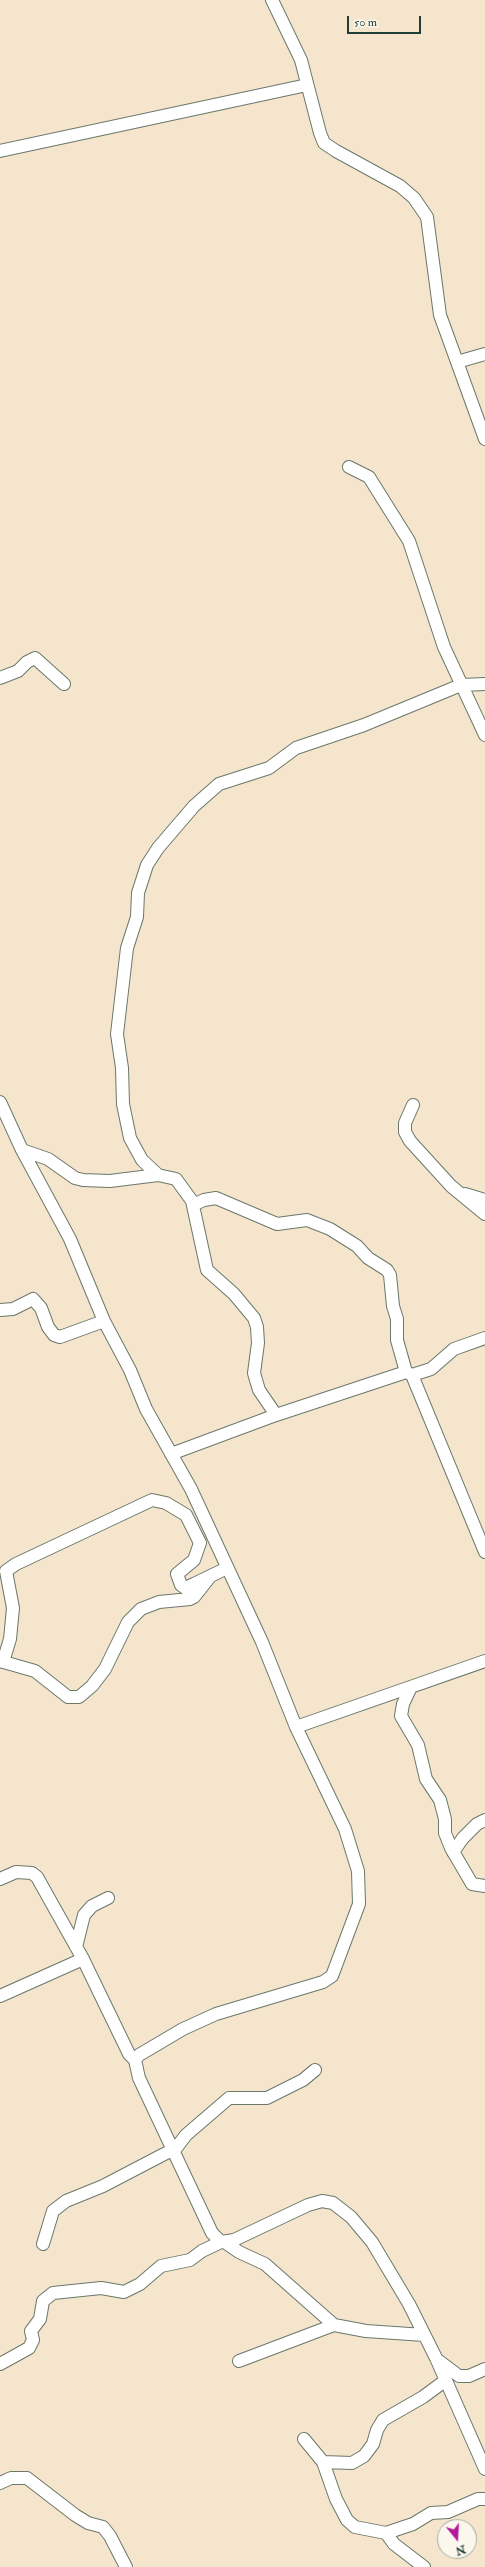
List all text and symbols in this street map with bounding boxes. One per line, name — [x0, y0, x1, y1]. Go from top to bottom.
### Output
scale bar — [349, 8, 423, 34]
text: 50 m — [354, 15, 377, 30]
north arrow — [437, 2519, 477, 2559]
text: N — [454, 2542, 467, 2558]

